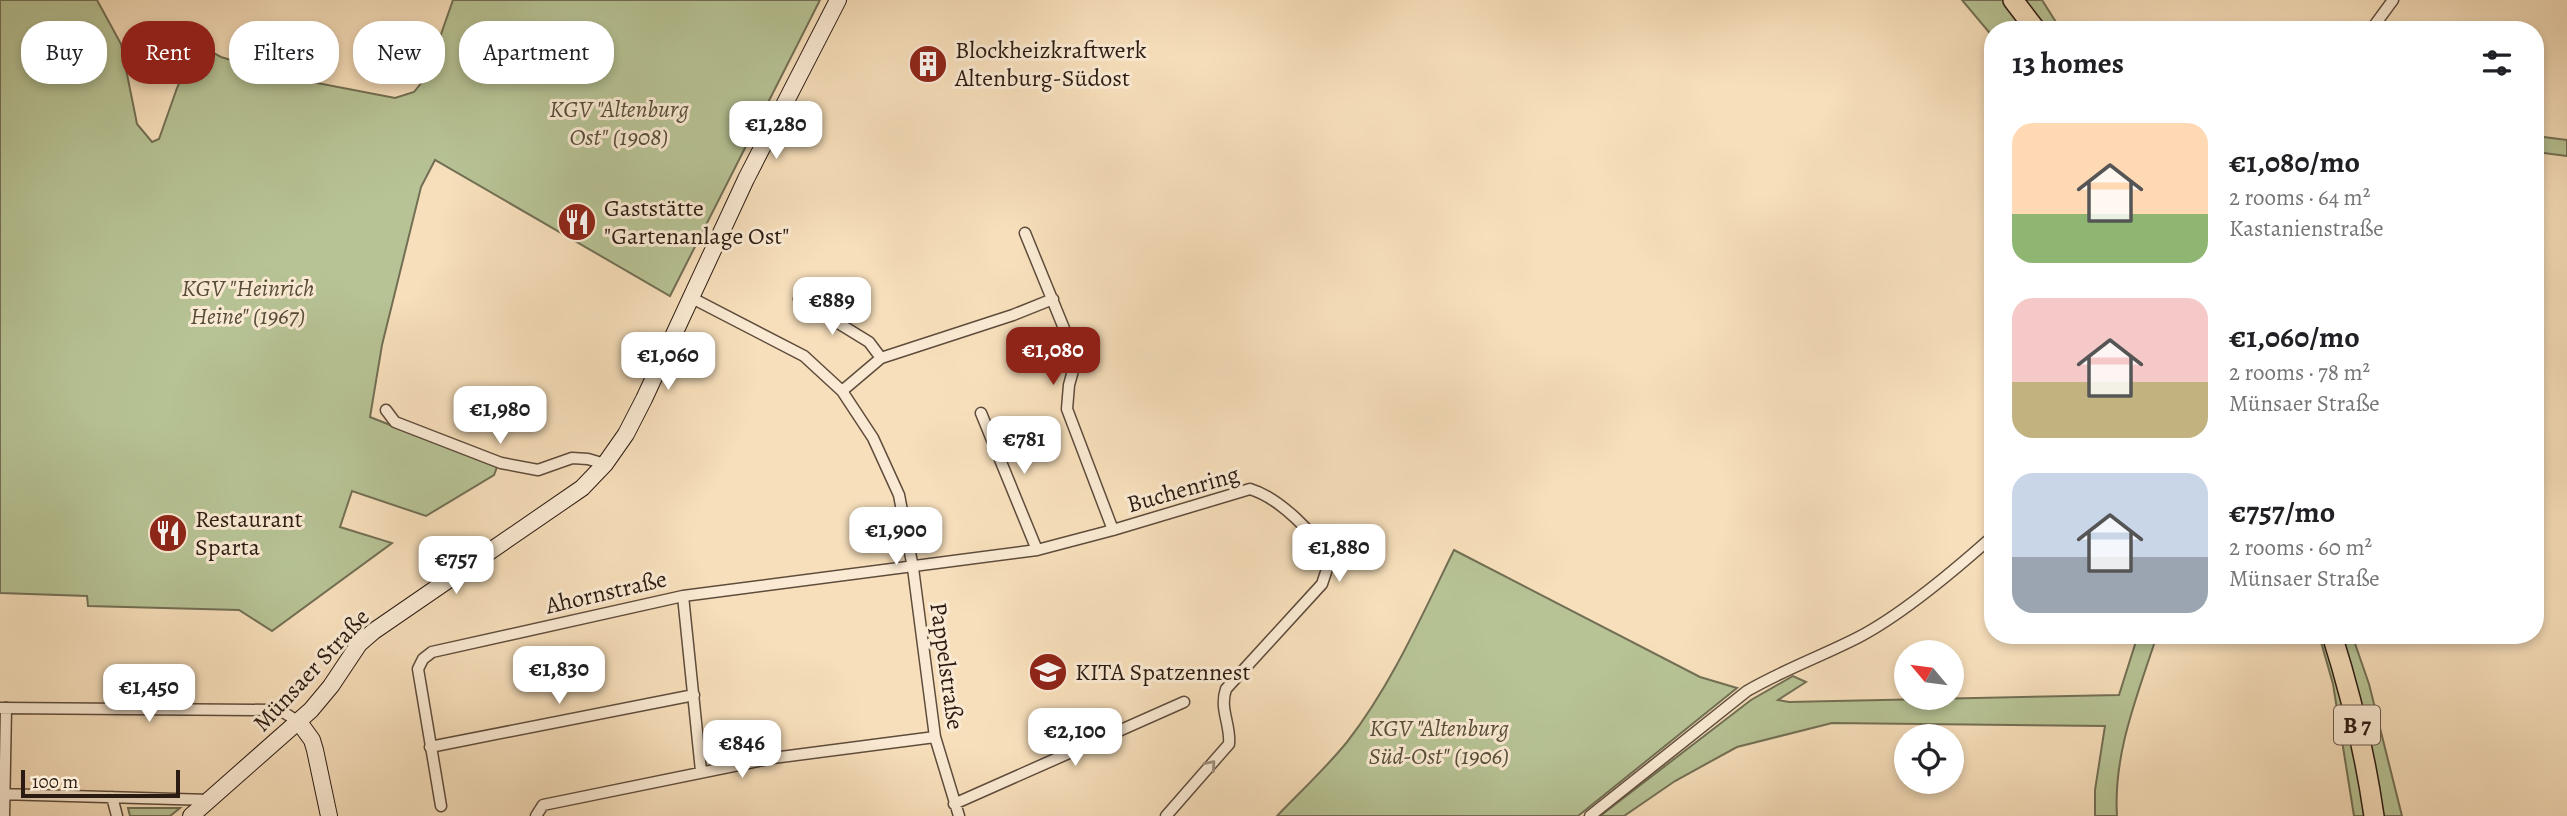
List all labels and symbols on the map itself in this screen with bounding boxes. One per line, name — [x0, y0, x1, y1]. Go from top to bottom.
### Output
place label: Blockheizkraftwerk Altenburg-Südost — [954, 34, 1147, 94]
building icon: Blockheizkraftwerk Altenburg-Südost — [907, 43, 949, 85]
park label: KGV "Altenburg Ost" (1908) — [549, 93, 689, 153]
pin: €1,280 — [719, 102, 833, 161]
place label: Gaststätte "Gartenanlage Ost" — [604, 192, 789, 252]
restaurant icon: Gaststätte "Gartenanlage Ost" — [556, 201, 598, 243]
park label: KGV "Heinrich Heine" (1967) — [182, 272, 314, 332]
pin: €889 — [791, 278, 873, 337]
pin: €1,080 — [996, 328, 1110, 387]
pin: €1,060 — [611, 332, 725, 392]
pin: €1,980 — [443, 386, 557, 446]
pin: €781 — [983, 416, 1065, 476]
street label: Buchenring — [1123, 458, 1243, 520]
place label: Restaurant Sparta — [195, 503, 303, 563]
pin: €1,900 — [839, 508, 953, 567]
restaurant icon: Restaurant Sparta — [147, 512, 189, 554]
pin: €1,880 — [1282, 524, 1396, 584]
pin: €757 — [415, 536, 497, 596]
street label: Ahornstraße — [541, 563, 670, 622]
street label: Pappelstraße — [922, 600, 972, 732]
street label: Münsaer Straße — [246, 602, 376, 738]
north arrow — [1894, 640, 1964, 710]
pin: €1,830 — [502, 646, 616, 706]
school or university icon: KITA Spatzennest — [1027, 651, 1069, 693]
place label: KITA Spatzennest — [1075, 656, 1251, 688]
pin: €1,450 — [92, 664, 206, 724]
road number: B 7 — [2334, 706, 2380, 744]
pin: €2,100 — [1018, 708, 1132, 768]
park label: KGV "Altenburg Süd-Ost" (1906) — [1369, 712, 1510, 772]
pin: €846 — [701, 720, 783, 780]
one-way arrow — [1203, 760, 1215, 773]
scale bar — [21, 767, 180, 799]

